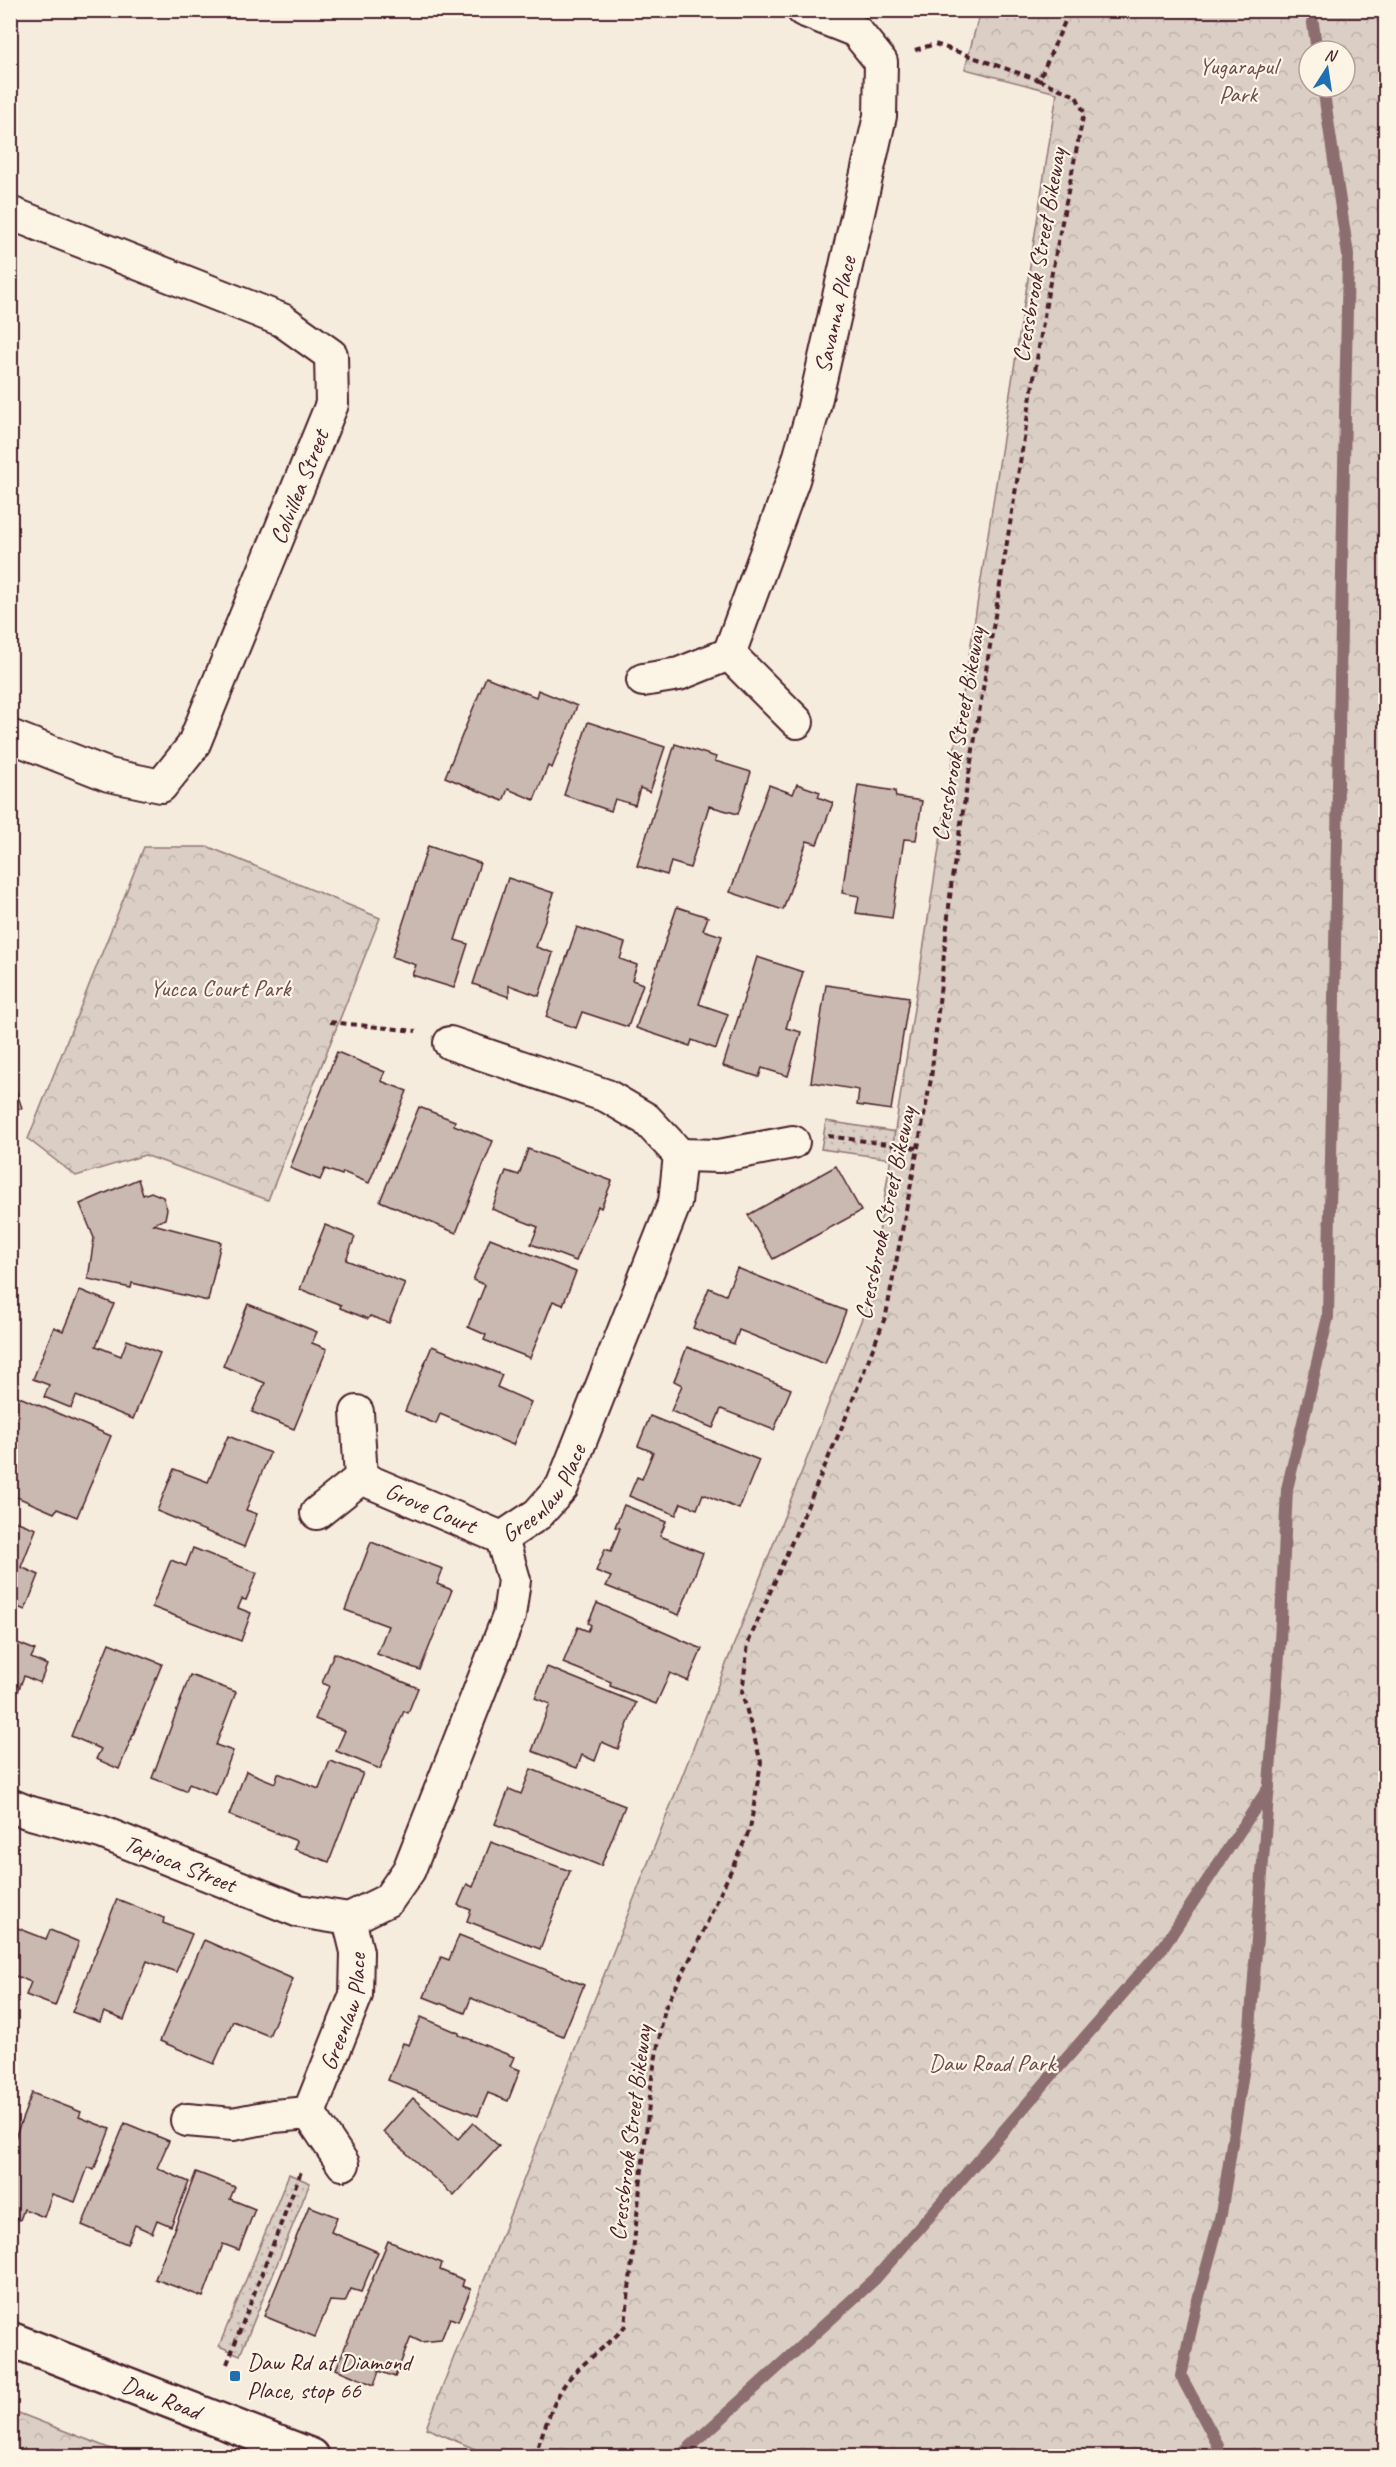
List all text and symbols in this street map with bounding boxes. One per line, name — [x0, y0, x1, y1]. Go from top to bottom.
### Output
north arrow — [1297, 39, 1357, 99]
text: N — [1323, 44, 1340, 67]
park label: Yugarapul Park — [1199, 51, 1281, 109]
street label: Cressbrook Street Bikeway — [1005, 144, 1073, 364]
street label: Savanna Place — [807, 251, 863, 376]
street label: Colvillea Street — [263, 424, 336, 548]
street label: Cressbrook Street Bikeway — [924, 623, 992, 843]
park label: Yucca Court Park — [150, 973, 293, 1003]
street label: Cressbrook Street Bikeway — [848, 1102, 923, 1322]
street label: Greenlaw Place — [496, 1438, 593, 1549]
street label: Grove Court — [381, 1475, 483, 1541]
street label: Tapioca Street — [120, 1828, 242, 1900]
street label: Greenlaw Place — [313, 1951, 372, 2075]
street label: Cressbrook Street Bikeway — [602, 2022, 658, 2242]
park label: Daw Road Park — [929, 2048, 1057, 2078]
place label: Daw Rd at Diamond Place, stop 66 — [247, 2347, 414, 2405]
street label: Daw Road — [117, 2369, 208, 2428]
marker: Daw Rd at Diamond Place, stop 66 — [228, 2369, 242, 2383]

